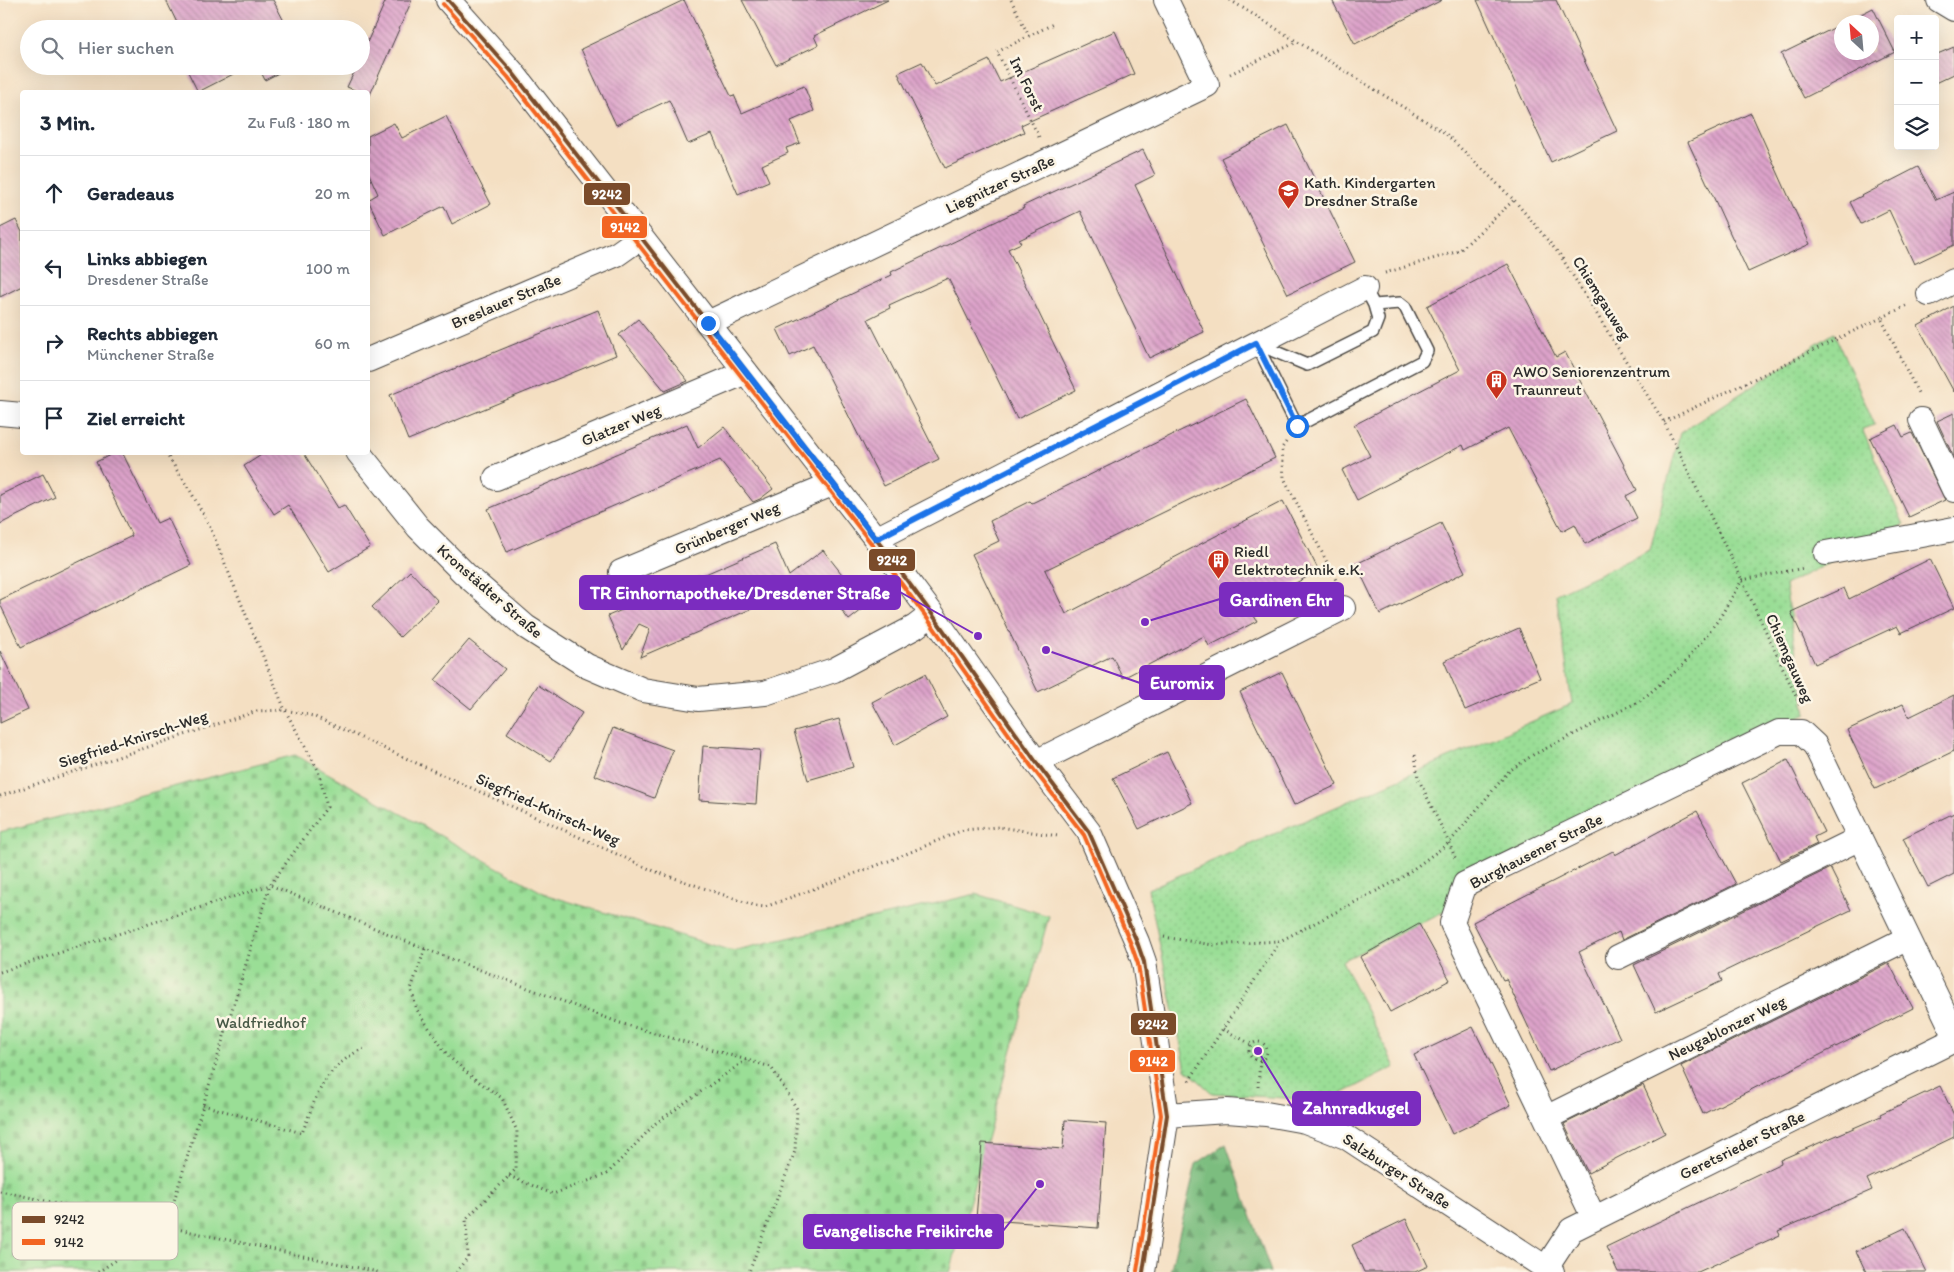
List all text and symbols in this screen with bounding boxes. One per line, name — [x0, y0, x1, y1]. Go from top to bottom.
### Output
north arrow — [1834, 15, 1879, 60]
map controls — [1894, 15, 1939, 150]
button: + — [1894, 15, 1939, 60]
search box — [20, 20, 370, 75]
icon: search — [38, 34, 66, 62]
text: Hier suchen — [78, 36, 174, 59]
street label: Im Forst — [1006, 54, 1048, 114]
button: − — [1894, 60, 1939, 105]
button: layers — [1894, 105, 1939, 150]
text: 3 Min. — [40, 110, 95, 135]
text: Zu Fuß · 180 m — [247, 113, 350, 132]
street label: Liegnitzer Straße — [942, 150, 1058, 218]
place label: Kath. Kindergarten Dresdner Straße — [1304, 173, 1436, 210]
icon: ahead — [40, 179, 68, 207]
school or university icon: Kath. Kindergarten Dresdner Straße — [1276, 179, 1300, 210]
text: Geradeaus — [87, 182, 174, 205]
line badge: 9242 — [583, 182, 631, 206]
text: 20 m — [315, 184, 350, 203]
text: 9242 — [592, 186, 623, 203]
line badge: 9142 — [601, 215, 648, 239]
text: 9142 — [610, 219, 640, 236]
text: Links abbiegen — [87, 247, 207, 270]
street label: Chiemgauweg — [1569, 253, 1636, 344]
icon: left — [40, 254, 68, 282]
text: 100 m — [306, 259, 350, 278]
street label: Breslauer Straße — [448, 269, 564, 333]
text: Dresdener Straße — [87, 270, 209, 289]
route end — [697, 312, 720, 335]
text: Rechts abbiegen — [87, 322, 218, 345]
icon: right — [40, 329, 68, 357]
text: 60 m — [315, 334, 350, 353]
text: Münchener Straße — [87, 345, 214, 364]
place label: AWO Seniorenzentrum Traunreut — [1513, 362, 1670, 399]
building icon: AWO Seniorenzentrum Traunreut — [1485, 368, 1509, 399]
street label: Glatzer Weg — [578, 399, 664, 450]
icon: arrive — [40, 404, 68, 432]
text: Ziel erreicht — [87, 407, 185, 430]
route start — [1286, 415, 1309, 438]
street label: Grünberger Weg — [672, 497, 783, 559]
street label: Kronstädter Straße — [433, 540, 547, 642]
place label: Riedl Elektrotechnik e.K. — [1234, 542, 1364, 579]
line badge: 9242 — [868, 548, 916, 572]
building icon: Riedl Elektrotechnik e.K. — [1206, 548, 1230, 579]
text: 9242 — [877, 552, 908, 569]
callout: TR Einhornapotheke/Dresdener Straße — [580, 576, 900, 609]
text: TR Einhornapotheke/Dresdener Straße — [589, 582, 891, 604]
callout: Gardinen Ehr — [1220, 583, 1343, 616]
text: Gardinen Ehr — [1230, 589, 1333, 611]
street label: Chiemgauweg — [1762, 611, 1818, 706]
callout: Euromix — [1140, 666, 1224, 699]
text: Euromix — [1150, 672, 1215, 694]
street label: Siegfried-Knirsch-Weg — [56, 706, 211, 772]
street label: Siegfried-Knirsch-Weg — [473, 769, 624, 850]
street label: Burghausener Straße — [1466, 809, 1606, 893]
street label: Neugablonzer Weg — [1665, 991, 1789, 1065]
line badge: 9242 — [1130, 1012, 1177, 1036]
park label: Waldfriedhof — [216, 1013, 307, 1032]
text: 9242 — [1138, 1016, 1169, 1033]
line badge: 9142 — [1129, 1049, 1176, 1073]
text: 9142 — [1138, 1053, 1168, 1070]
callout: Zahnradkugel — [1293, 1092, 1420, 1125]
text: Zahnradkugel — [1303, 1097, 1410, 1119]
street label: Geretsrieder Straße — [1676, 1106, 1808, 1184]
street label: Salzburger Straße — [1339, 1129, 1455, 1213]
legend — [12, 1202, 178, 1260]
text: 9242 — [54, 1211, 85, 1228]
callout: Evangelische Freikirche — [804, 1215, 1003, 1248]
text: Evangelische Freikirche — [813, 1220, 993, 1242]
text: 9142 — [54, 1234, 84, 1251]

